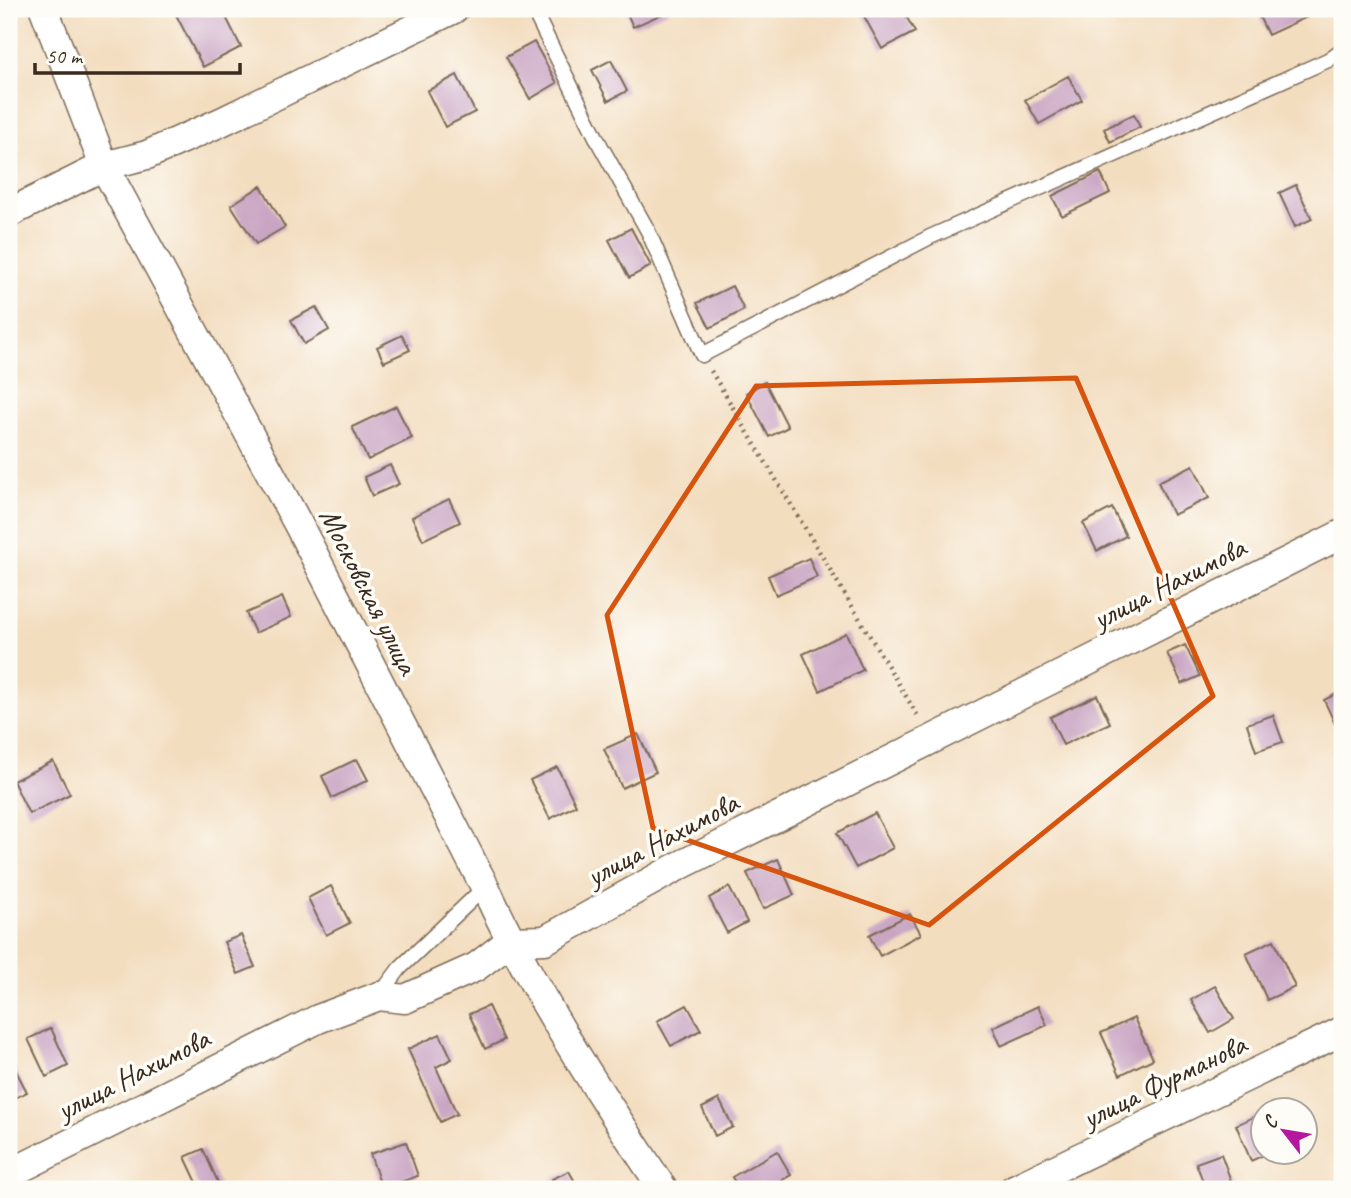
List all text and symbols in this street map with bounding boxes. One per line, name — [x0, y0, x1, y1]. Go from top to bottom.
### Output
scale bar — [35, 32, 240, 76]
text: 50 m — [46, 43, 84, 69]
street label: Московская улица — [311, 501, 428, 682]
street label: улица Нахимова — [1084, 527, 1253, 639]
street label: улица Нахимова — [578, 782, 746, 896]
street label: улица Нахимова — [48, 1018, 217, 1130]
street label: улица Фурманова — [1074, 1024, 1254, 1138]
north arrow — [1250, 1096, 1320, 1166]
text: С — [1258, 1110, 1284, 1133]

